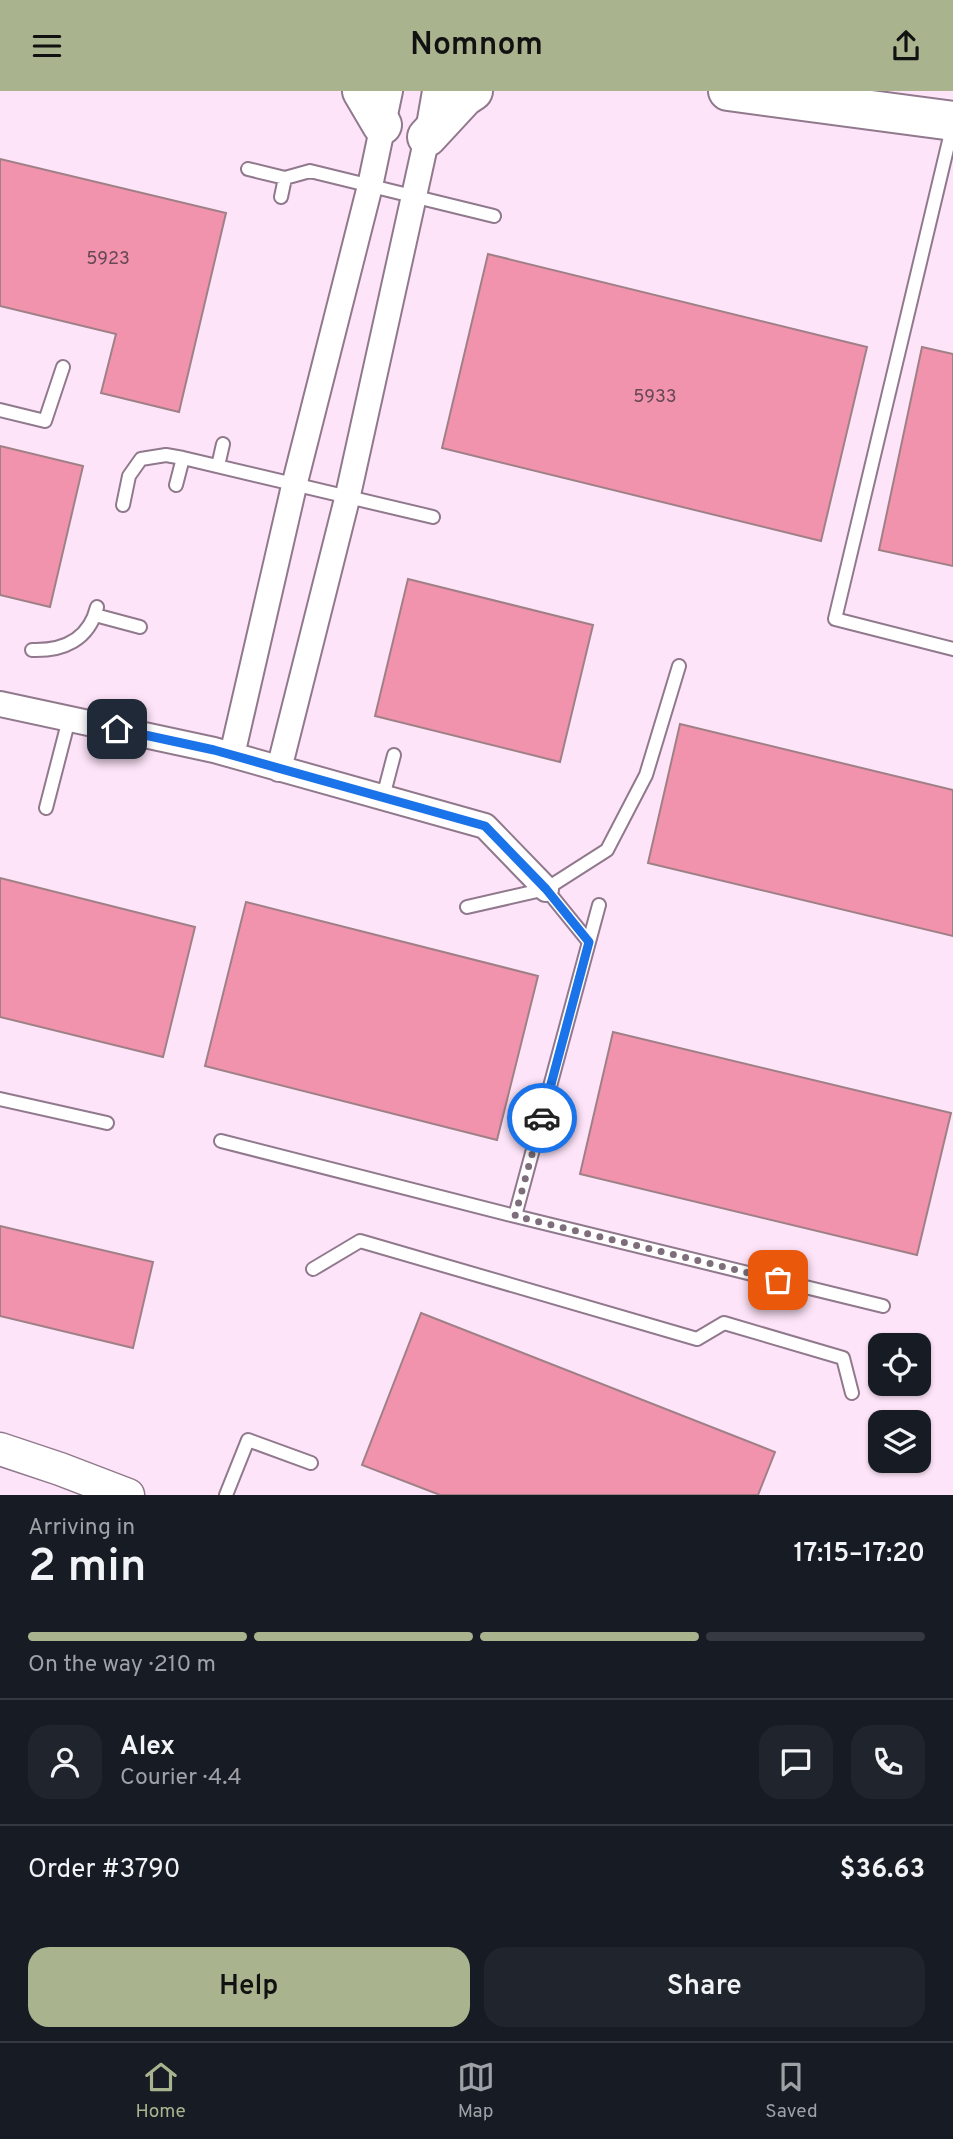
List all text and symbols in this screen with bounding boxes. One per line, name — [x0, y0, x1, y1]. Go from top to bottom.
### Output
text: Nomnom — [410, 26, 543, 66]
icon: menu — [28, 27, 66, 65]
icon: share — [887, 27, 925, 65]
house number: 5923 — [86, 248, 130, 271]
house number: 5933 — [633, 386, 677, 409]
pin — [87, 699, 147, 759]
icon: home — [98, 710, 136, 748]
courier — [507, 1083, 577, 1153]
icon: car — [523, 1099, 561, 1137]
pin — [748, 1250, 808, 1310]
icon: bag — [759, 1261, 797, 1299]
map controls — [868, 1333, 931, 1473]
button: locate — [868, 1333, 931, 1396]
button: layers — [868, 1410, 931, 1473]
text: Arriving in — [28, 1514, 135, 1543]
text: 17:15–17:20 — [793, 1538, 925, 1571]
text: 2 min — [28, 1539, 147, 1598]
text: On the way · 210 m — [28, 1651, 216, 1680]
button: person — [28, 1725, 102, 1799]
button: chat — [759, 1725, 833, 1799]
button: phone — [851, 1725, 925, 1799]
text: Alex — [120, 1731, 175, 1764]
text: Courier · 4.4 — [120, 1764, 242, 1793]
text: Order #3790 — [28, 1854, 180, 1887]
text: $36.63 — [840, 1854, 925, 1887]
button: Help — [28, 1947, 470, 2027]
button: Share — [484, 1947, 925, 2027]
tab: Home — [135, 2058, 186, 2124]
tab: Map — [457, 2058, 495, 2124]
tab: Saved — [765, 2058, 818, 2124]

